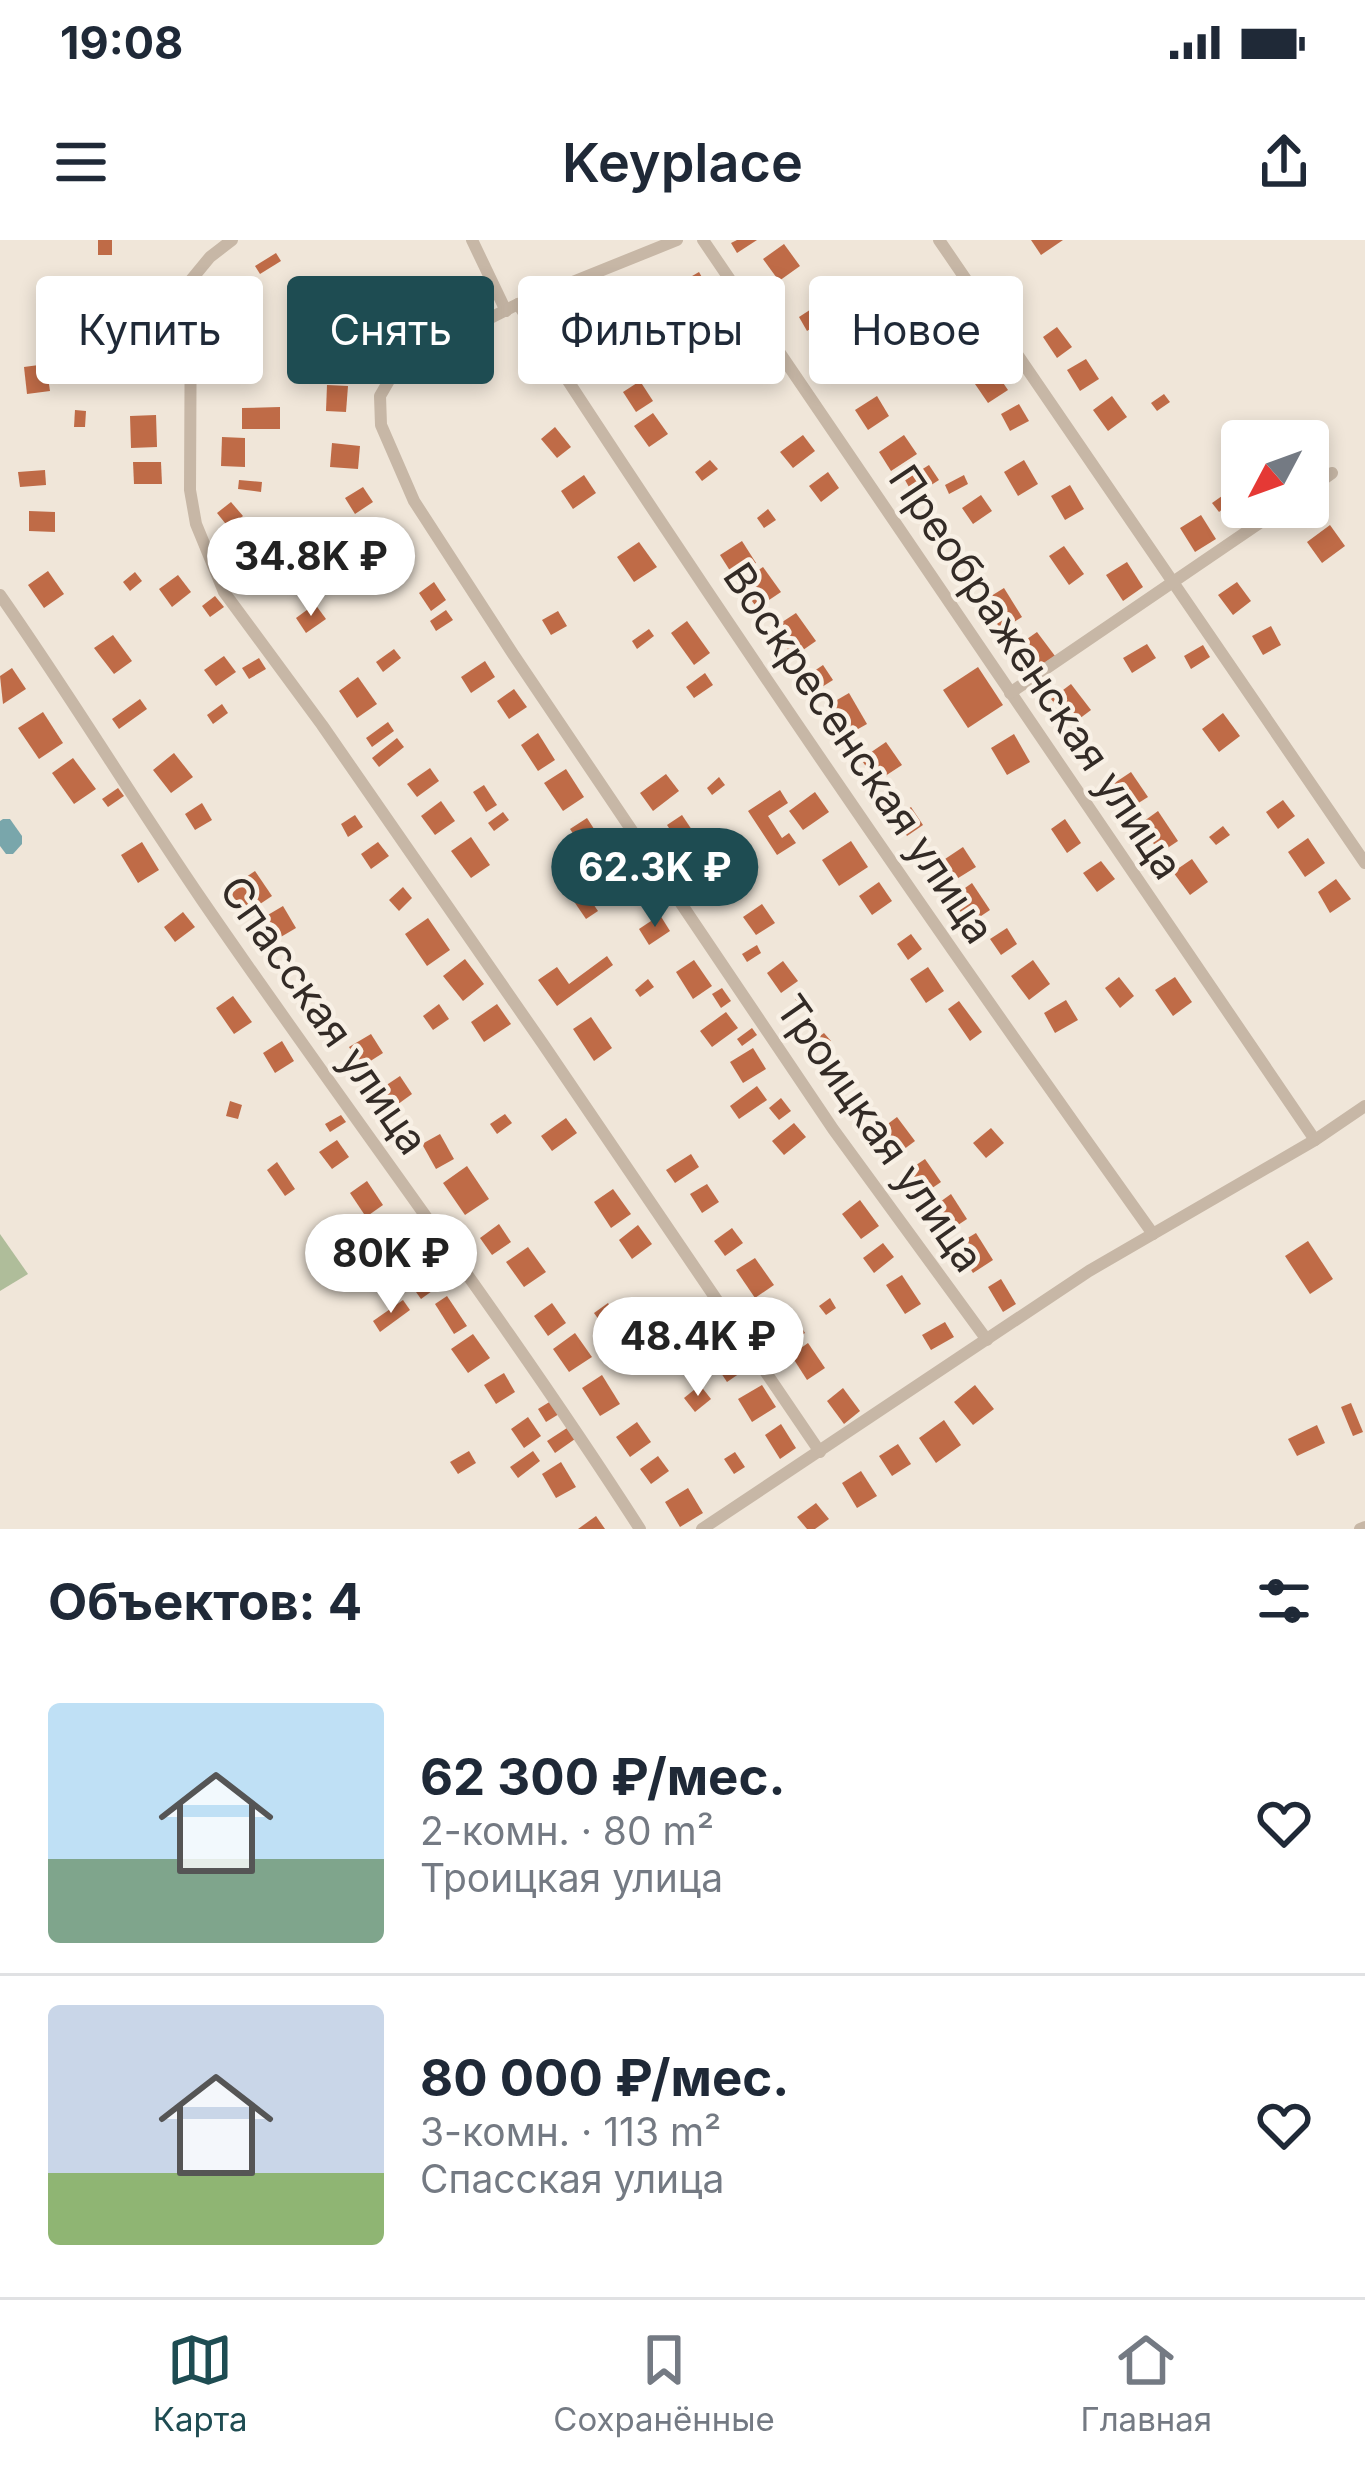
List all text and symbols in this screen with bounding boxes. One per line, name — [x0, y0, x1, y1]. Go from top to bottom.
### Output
text: 19:08 — [60, 15, 183, 70]
icon: menu — [48, 129, 114, 195]
icon: share — [1251, 129, 1317, 195]
text: Keyplace — [562, 130, 803, 195]
chip: Купить — [36, 276, 263, 384]
chip: Снять — [287, 276, 494, 384]
chip: Фильтры — [518, 276, 785, 384]
chip: Новое — [809, 276, 1023, 384]
north arrow — [1221, 420, 1329, 528]
map controls — [1221, 420, 1329, 528]
street label: Преображенская улица — [879, 455, 1194, 888]
pin: 34.8K ₽ — [200, 517, 422, 619]
text: 34.8K ₽ — [234, 532, 388, 579]
street label: Воскресенская улица — [713, 553, 1006, 953]
pin: 62.3K ₽ — [544, 828, 766, 930]
text: 62.3K ₽ — [578, 843, 732, 890]
street label: Спасская улица — [210, 866, 439, 1164]
street label: Троицкая улица — [766, 984, 995, 1281]
pin: 80K ₽ — [307, 1214, 475, 1316]
text: 80K ₽ — [332, 1229, 450, 1276]
pin: 48.4K ₽ — [587, 1297, 809, 1399]
text: 48.4K ₽ — [620, 1312, 776, 1359]
icon: filters — [1251, 1568, 1317, 1634]
text: Объектов: 4 — [48, 1571, 362, 1632]
text: 62 300 ₽/мес. — [420, 1746, 786, 1807]
icon: home — [144, 1751, 288, 1895]
icon: heart — [1251, 1790, 1317, 1856]
text: 2-комн. · 80 m² — [420, 1807, 714, 1854]
text: Троицкая улица — [420, 1854, 723, 1901]
text: 80 000 ₽/мес. — [420, 2047, 789, 2108]
icon: home — [144, 2053, 288, 2197]
icon: heart — [1251, 2092, 1317, 2158]
text: 3-комн. · 113 m² — [420, 2108, 721, 2155]
text: Спасская улица — [420, 2155, 724, 2202]
tab: Карта — [153, 2327, 248, 2439]
tab: Сохранённые — [553, 2327, 775, 2439]
tab: Главная — [1081, 2327, 1212, 2439]

